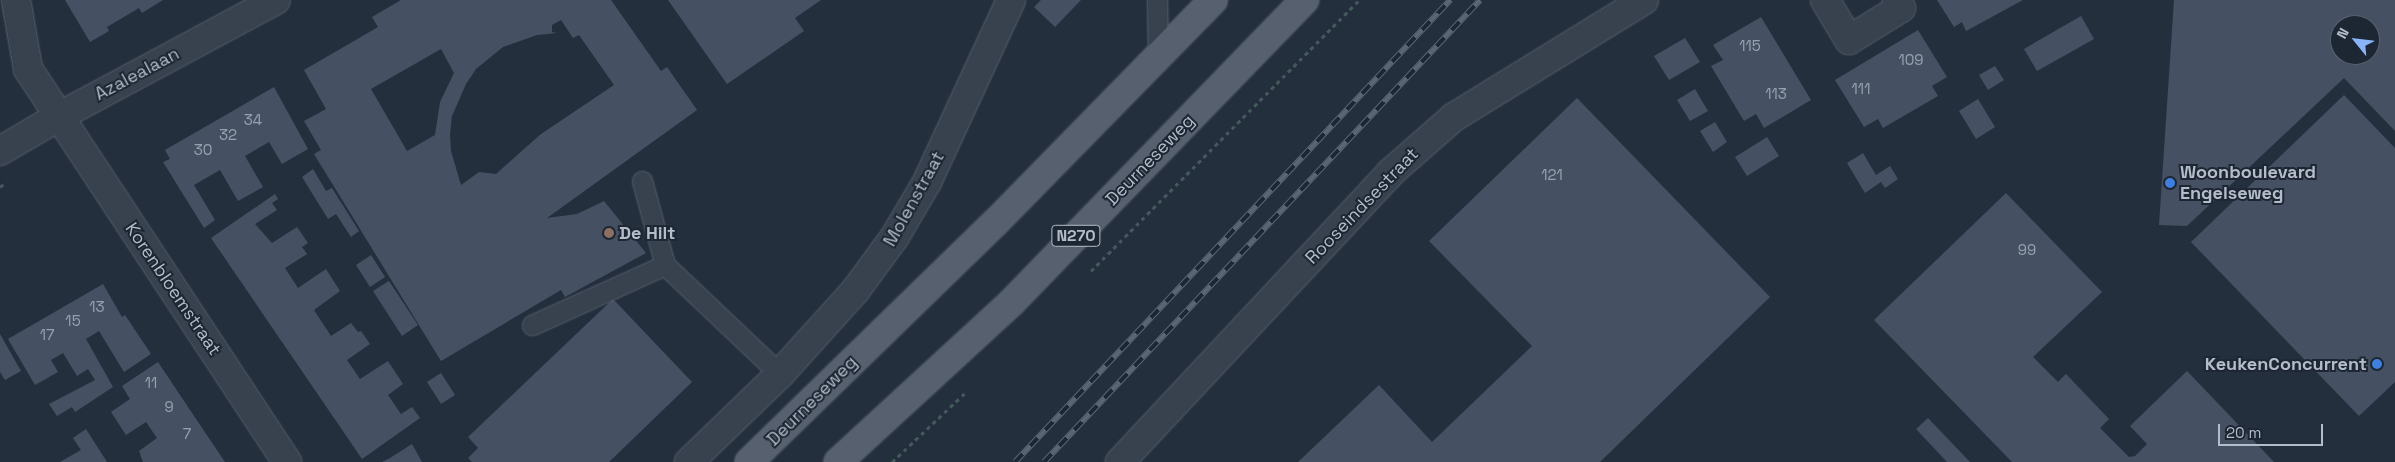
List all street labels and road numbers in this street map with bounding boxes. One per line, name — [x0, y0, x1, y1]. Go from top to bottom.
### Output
street label: Azalealaan — [91, 43, 183, 105]
street label: Deurneseweg — [1101, 110, 1199, 210]
street label: Rooseindsestraat — [1301, 143, 1423, 269]
street label: Molenstraat — [879, 148, 949, 250]
street label: Korenbloemstraat — [121, 218, 225, 360]
road number: N270 — [1051, 222, 1101, 250]
street label: Deurneseweg — [762, 351, 862, 451]

